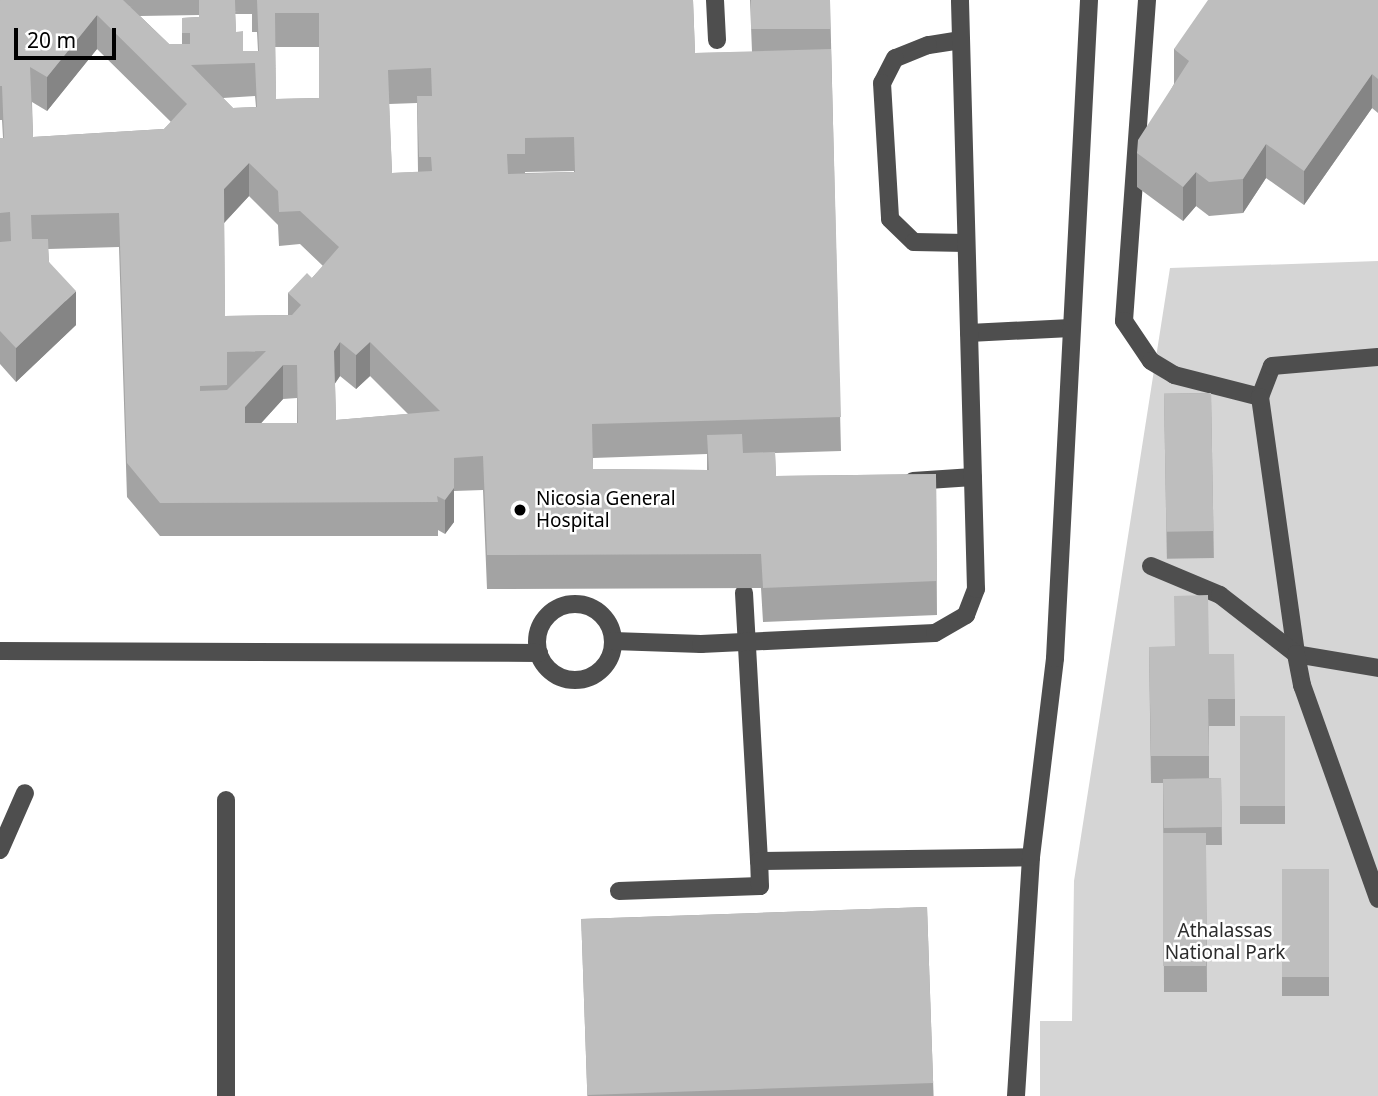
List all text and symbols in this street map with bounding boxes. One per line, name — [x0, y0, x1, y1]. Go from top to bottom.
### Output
scale bar — [18, 14, 119, 58]
text: 20 m — [27, 26, 76, 54]
place label: Nicosia General Hospital — [536, 488, 676, 532]
marker: Nicosia General Hospital — [510, 500, 530, 520]
park label: Athalassas National Park — [1165, 920, 1285, 964]

